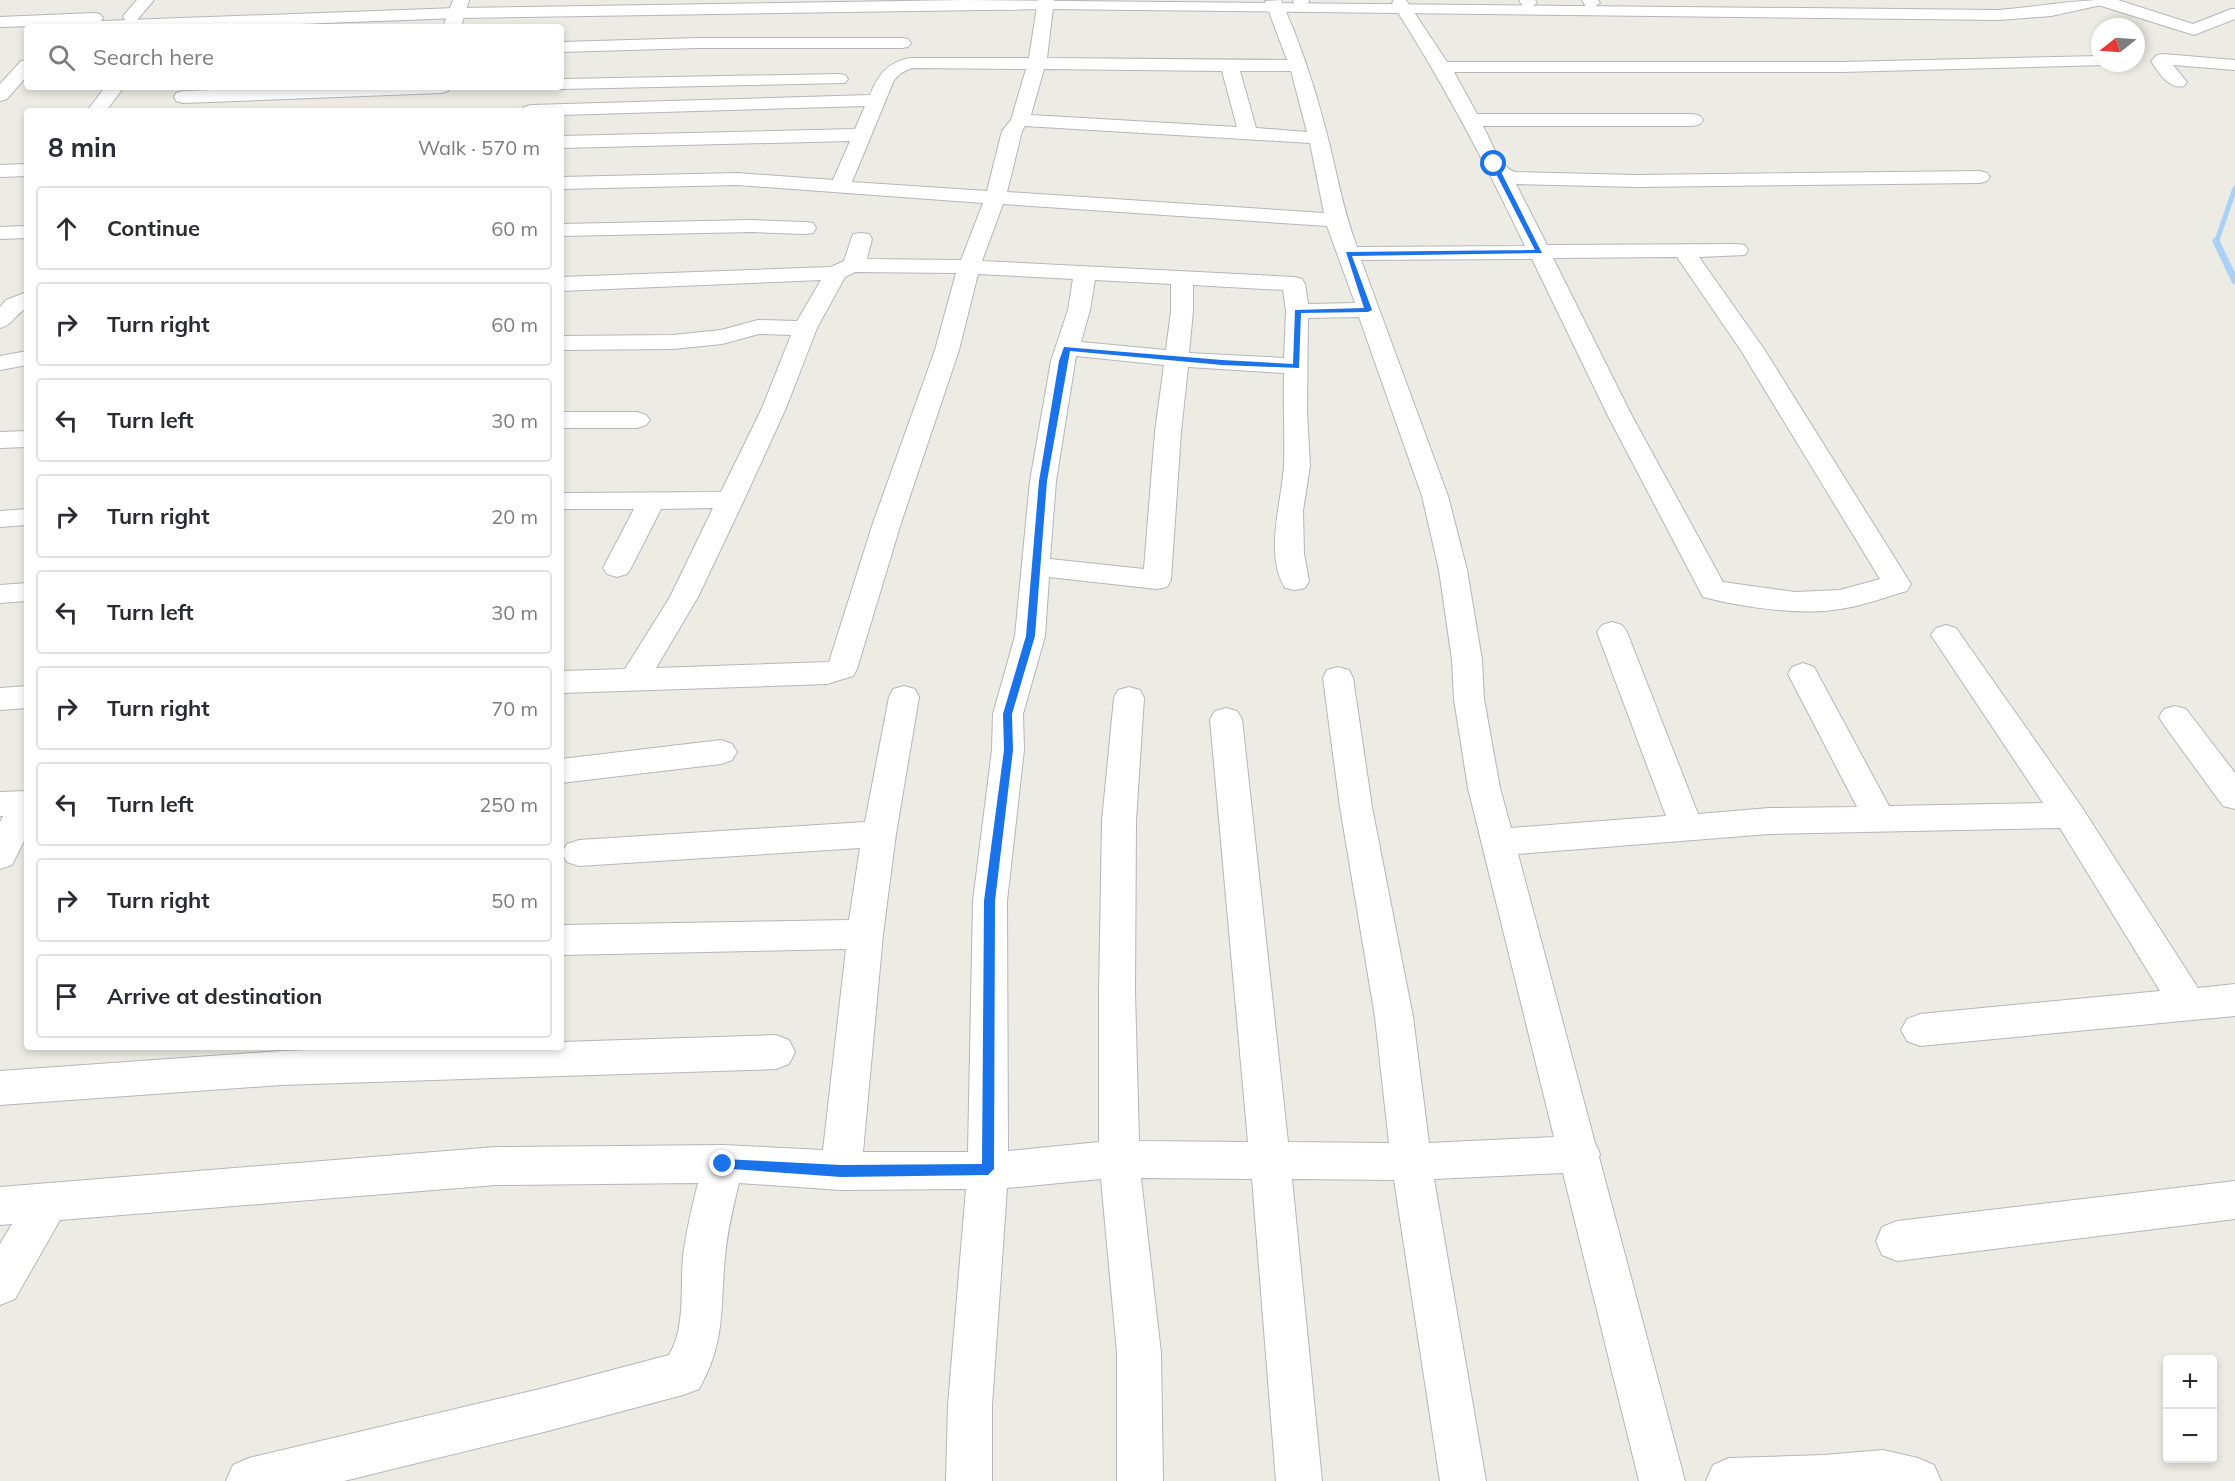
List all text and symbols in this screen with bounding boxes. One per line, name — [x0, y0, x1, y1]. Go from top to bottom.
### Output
north arrow — [2091, 18, 2145, 72]
search box — [24, 24, 564, 90]
icon: search — [45, 41, 78, 74]
text: Search here — [93, 43, 214, 71]
text: 8 min — [48, 131, 117, 164]
text: Walk · 570 m — [418, 135, 540, 160]
route start — [1480, 150, 1506, 176]
icon: ahead — [50, 212, 83, 245]
text: Continue — [107, 214, 200, 242]
text: 60 m — [491, 216, 538, 241]
icon: right — [50, 308, 83, 341]
text: Turn right — [107, 310, 210, 338]
text: 60 m — [491, 312, 538, 337]
icon: left — [50, 404, 83, 437]
text: Turn left — [107, 406, 194, 434]
text: 30 m — [491, 408, 538, 433]
icon: right — [50, 500, 83, 533]
text: Turn right — [107, 502, 210, 530]
text: 20 m — [491, 504, 538, 529]
icon: left — [50, 596, 83, 629]
text: Turn left — [107, 598, 194, 626]
text: 30 m — [491, 600, 538, 625]
icon: right — [50, 692, 83, 725]
text: Turn right — [107, 694, 210, 722]
text: 70 m — [491, 696, 538, 721]
icon: left — [50, 788, 83, 821]
text: Turn left — [107, 790, 194, 818]
text: 250 m — [479, 792, 538, 817]
icon: right — [50, 884, 83, 917]
text: Turn right — [107, 886, 210, 914]
text: 50 m — [491, 888, 538, 913]
icon: arrive — [50, 980, 83, 1013]
text: Arrive at destination — [107, 982, 322, 1010]
route end — [709, 1150, 735, 1176]
map controls — [2163, 1355, 2217, 1463]
button: + — [2163, 1355, 2217, 1409]
button: − — [2163, 1409, 2217, 1463]

